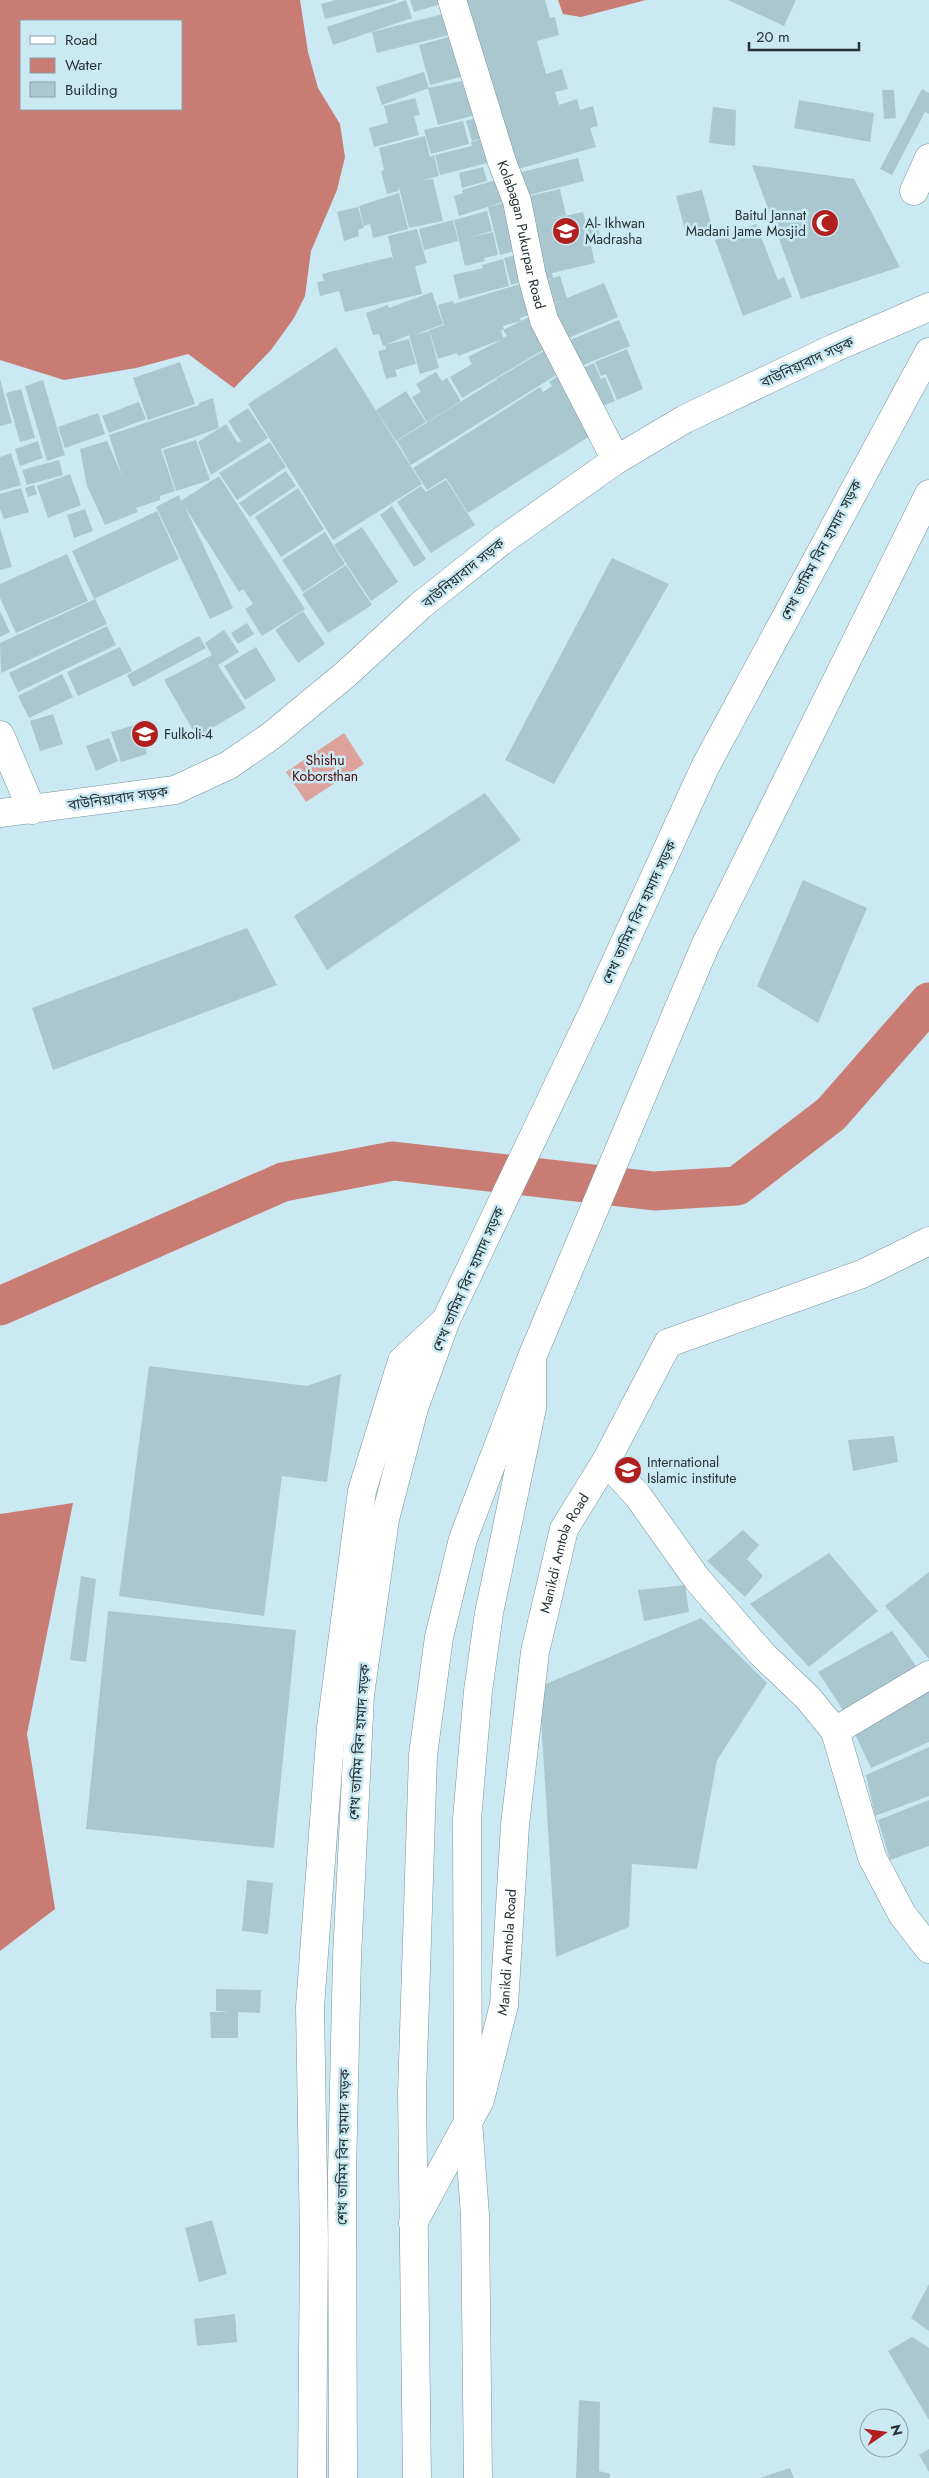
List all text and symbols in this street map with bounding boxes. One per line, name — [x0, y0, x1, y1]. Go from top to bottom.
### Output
legend — [20, 20, 182, 110]
scale bar — [749, 20, 859, 52]
text: 20 m — [756, 26, 790, 48]
text: Road — [65, 29, 97, 51]
text: Water — [65, 54, 103, 76]
text: Building — [65, 79, 117, 101]
street label: Kolabagan Pukurpar Road — [492, 157, 551, 311]
place label: Baitul Jannat Madani Jame Mosjid — [686, 205, 807, 241]
mosque icon: Baitul Jannat Madani Jame Mosjid — [810, 208, 840, 238]
place label: Al- Ikhwan Madrasha — [585, 213, 645, 249]
school or university icon: Al- Ikhwan Madrasha — [551, 216, 581, 246]
street label: বাউনিয়াবাদ সড়ক — [756, 331, 857, 393]
street label: শেখ তামিম বিন হামাদ সড়ক — [775, 476, 867, 624]
street label: বাউনিয়াবাদ সড়ক — [417, 533, 509, 613]
school or university icon: Fulkoli-4 — [130, 719, 160, 749]
place label: Fulkoli-4 — [164, 724, 213, 744]
park label: Shishu Koborsthan — [292, 750, 358, 786]
street label: বাউনিয়াবাদ সড়ক — [66, 781, 170, 815]
street label: শেখ তামিম বিন হামাদ সড়ক — [597, 836, 681, 987]
street label: শেখ তামিম বিন হামাদ সড়ক — [427, 1203, 509, 1354]
place label: International Islamic institute — [647, 1452, 736, 1488]
school or university icon: International Islamic institute — [613, 1455, 643, 1485]
street label: Manikdi Amtola Road — [534, 1489, 594, 1615]
street label: শেখ তামিম বিন হামাদ সড়ক — [344, 1663, 374, 1821]
street label: Manikdi Amtola Road — [492, 1888, 521, 2018]
street label: শেখ তামিম বিন হামাদ সড়ক — [332, 2068, 354, 2225]
north arrow — [859, 2408, 909, 2458]
text: N — [886, 2422, 908, 2438]

